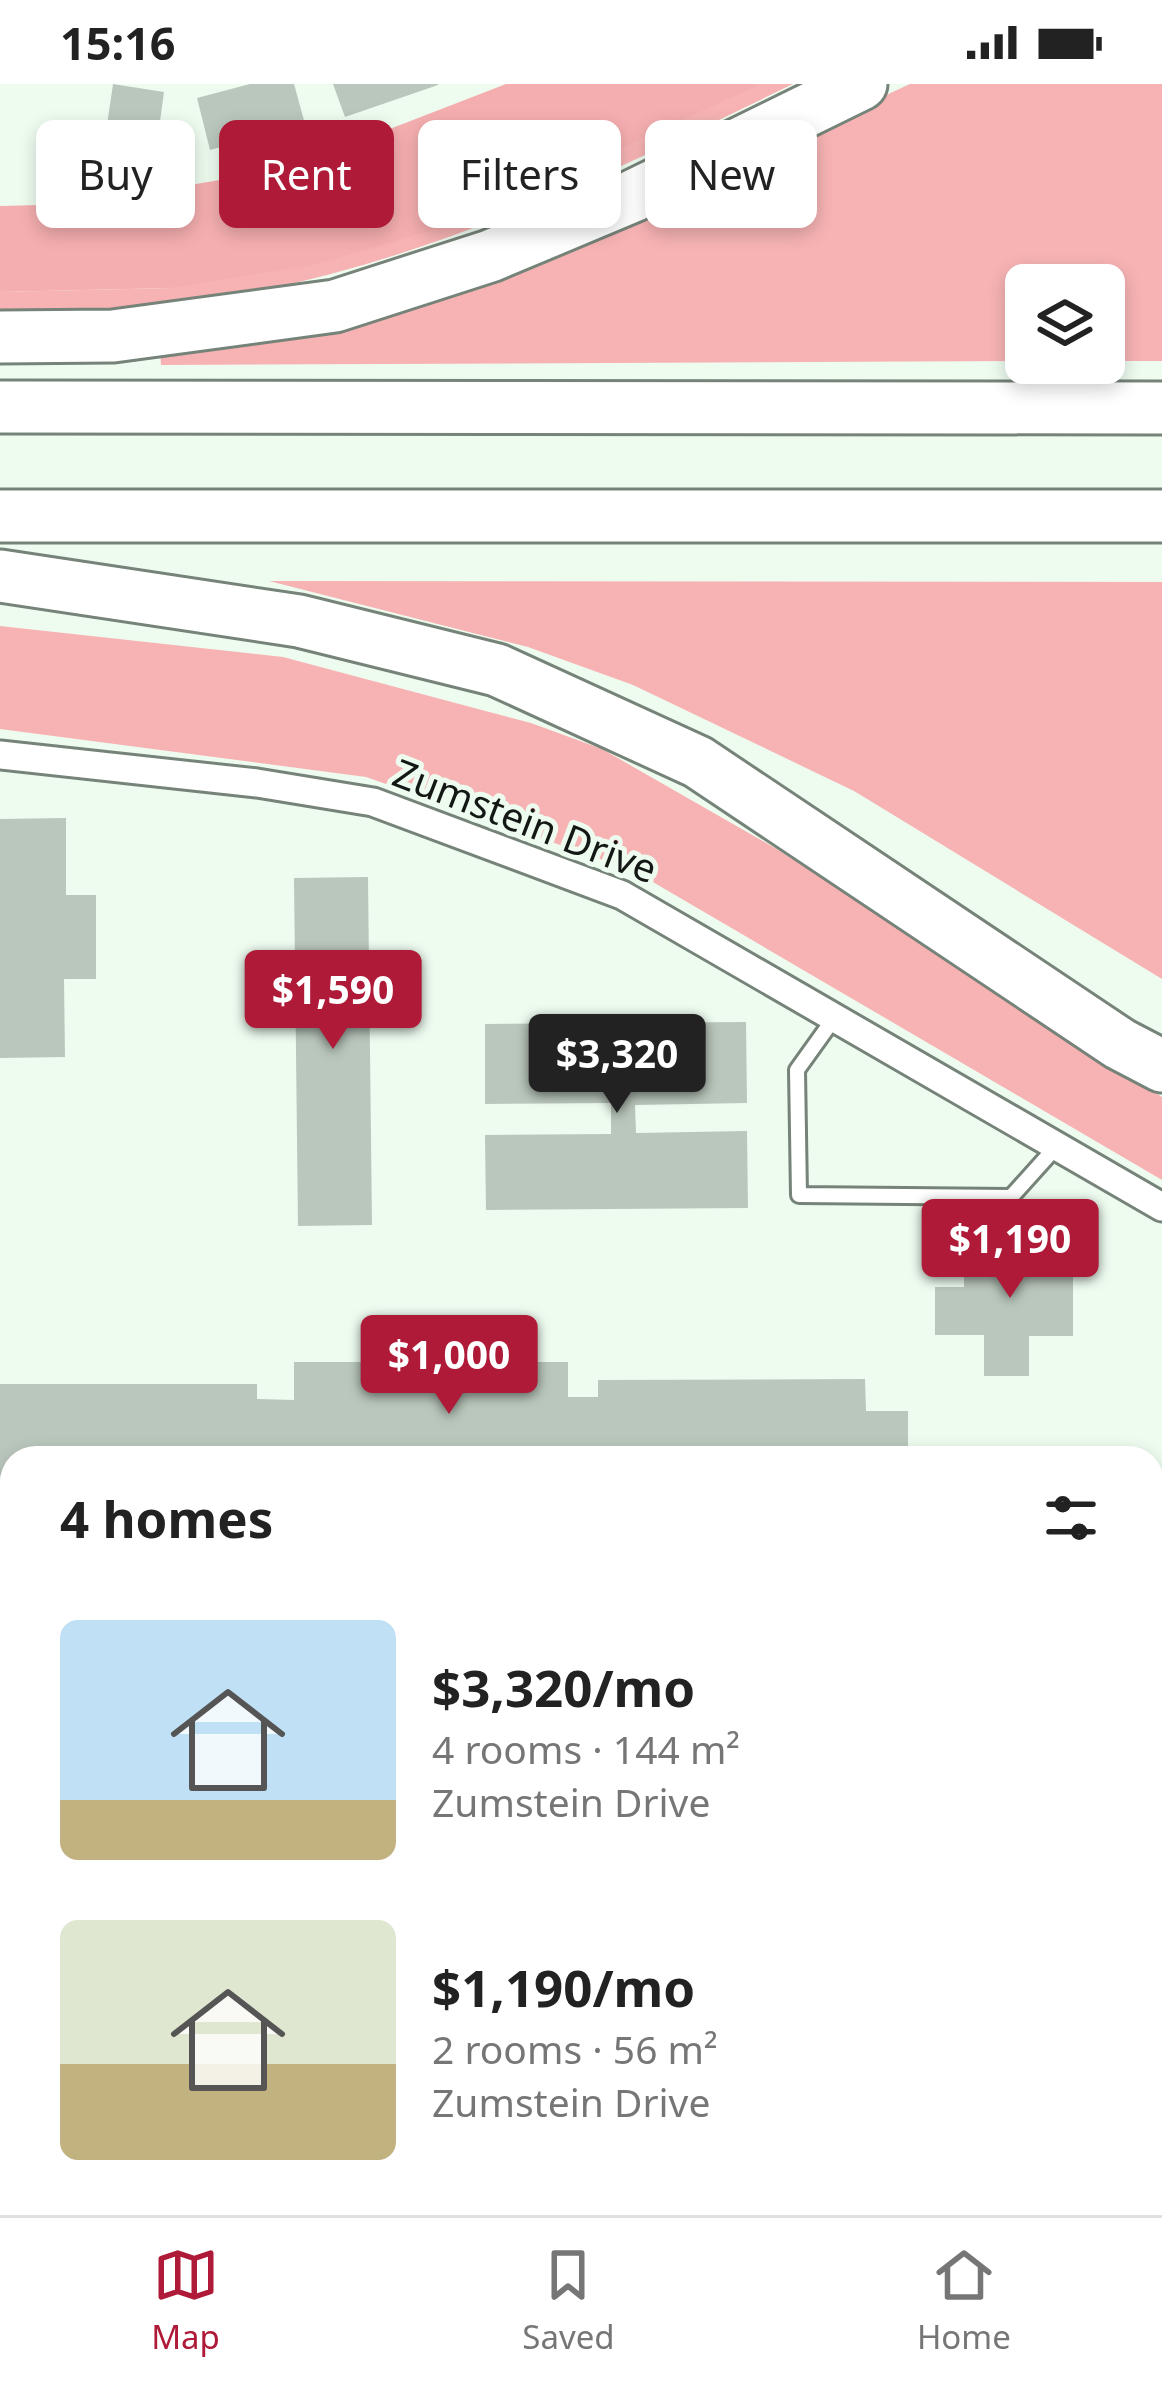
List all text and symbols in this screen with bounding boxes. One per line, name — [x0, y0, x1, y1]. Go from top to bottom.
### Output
text: 15:16 — [60, 12, 176, 73]
chip: Buy — [36, 120, 195, 228]
chip: Rent — [219, 120, 394, 228]
chip: Filters — [418, 120, 621, 228]
chip: New — [645, 120, 817, 228]
map controls — [1005, 264, 1125, 384]
button: layers — [1005, 264, 1125, 384]
street label: Zumstein Drive — [386, 745, 665, 894]
pin: $1,590 — [235, 950, 431, 1052]
text: $1,590 — [272, 962, 394, 1015]
pin: $3,320 — [519, 1014, 715, 1116]
text: $3,320 — [556, 1026, 678, 1079]
pin: $1,190 — [912, 1199, 1108, 1301]
text: $1,190 — [949, 1211, 1071, 1264]
pin: $1,000 — [351, 1315, 547, 1417]
text: $1,000 — [388, 1327, 510, 1380]
text: 4 homes — [60, 1483, 273, 1553]
icon: filters — [1038, 1485, 1104, 1551]
text: $3,320/mo — [432, 1652, 695, 1722]
icon: home — [156, 1668, 300, 1812]
text: 4 rooms · 144 m² — [432, 1722, 740, 1775]
text: Zumstein Drive — [432, 1775, 710, 1828]
text: $1,190/mo — [432, 1952, 695, 2022]
icon: home — [156, 1968, 300, 2112]
text: 2 rooms · 56 m² — [432, 2022, 718, 2075]
text: Zumstein Drive — [432, 2075, 710, 2128]
tab: Map — [151, 2242, 220, 2359]
tab: Saved — [522, 2242, 615, 2359]
tab: Home — [917, 2242, 1011, 2359]

